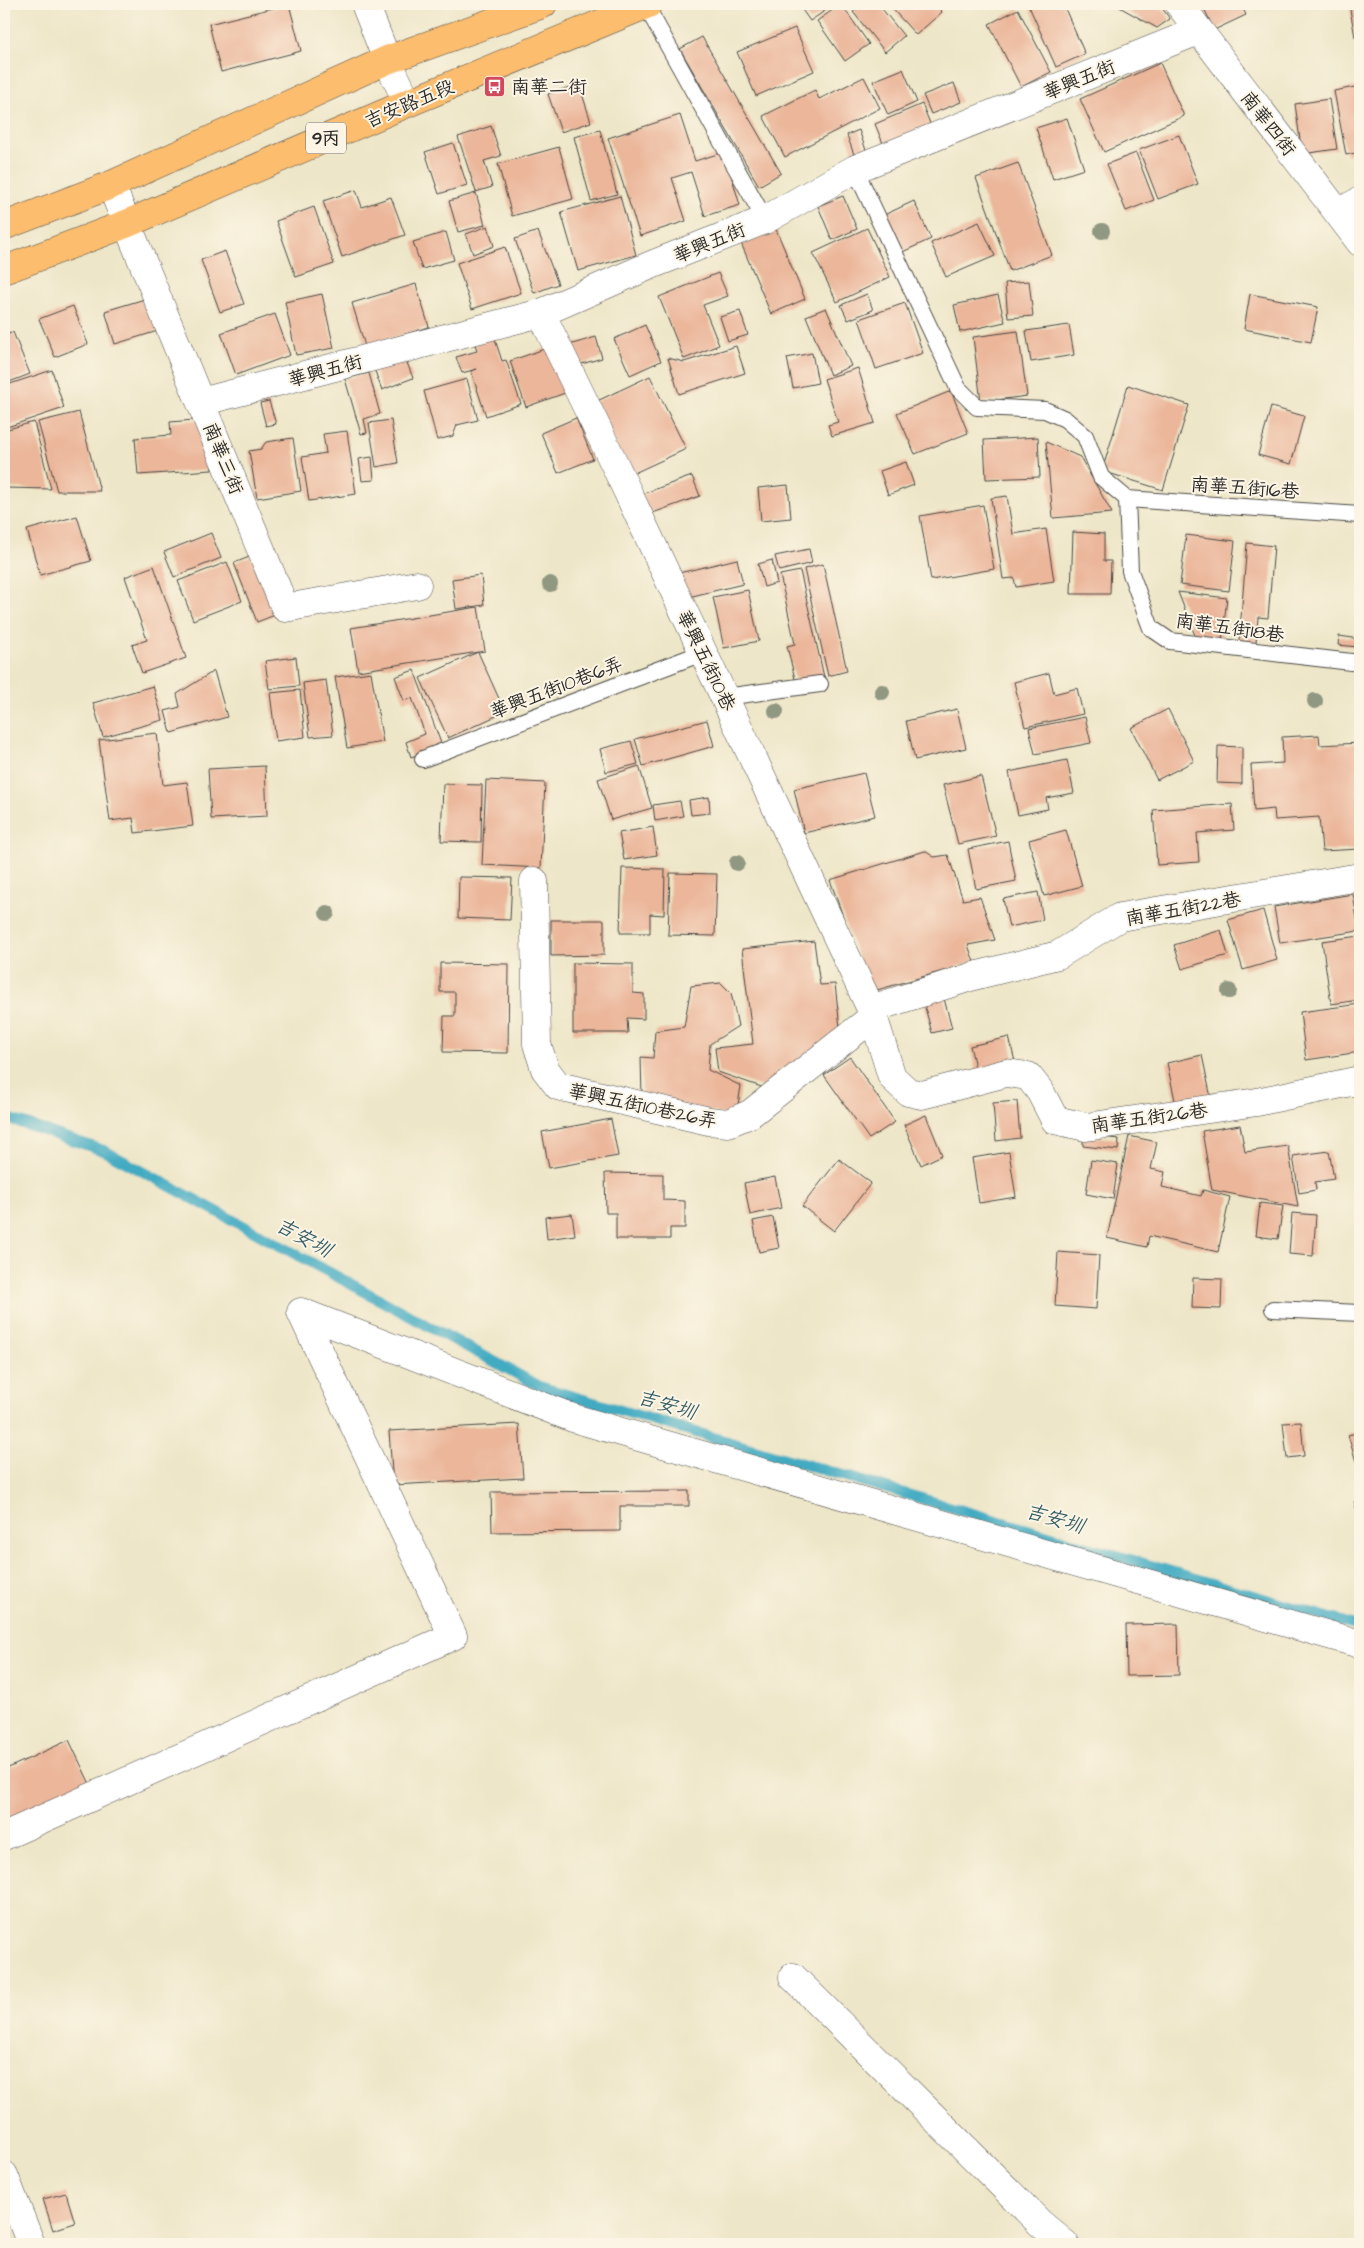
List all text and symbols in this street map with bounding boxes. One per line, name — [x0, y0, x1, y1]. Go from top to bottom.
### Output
street label: 華興五街 — [1039, 54, 1120, 107]
street label: 吉安路五段 — [361, 73, 459, 135]
bus stop icon: 南華二街 — [483, 74, 507, 98]
place label: 南華二街 — [511, 74, 587, 101]
street label: 南華四街 — [1234, 86, 1302, 162]
road number: 9丙 — [306, 122, 346, 154]
street label: 華興五街 — [669, 217, 750, 270]
street label: 華興五街 — [285, 349, 366, 394]
street label: 南華三街 — [196, 418, 249, 499]
street label: 南華五街16巷 — [1189, 471, 1300, 506]
street label: 華興五街10巷 — [670, 606, 742, 716]
street label: 南華五街18巷 — [1174, 607, 1286, 649]
street label: 華興五街10巷6弄 — [486, 651, 627, 726]
street label: 南華五街22巷 — [1123, 886, 1243, 933]
street label: 華興五街10巷26弄 — [566, 1078, 719, 1135]
street label: 南華五街26巷 — [1089, 1097, 1209, 1140]
water label: 吉安圳 — [270, 1211, 338, 1265]
water label: 吉安圳 — [634, 1383, 701, 1427]
water label: 吉安圳 — [1022, 1497, 1089, 1541]

